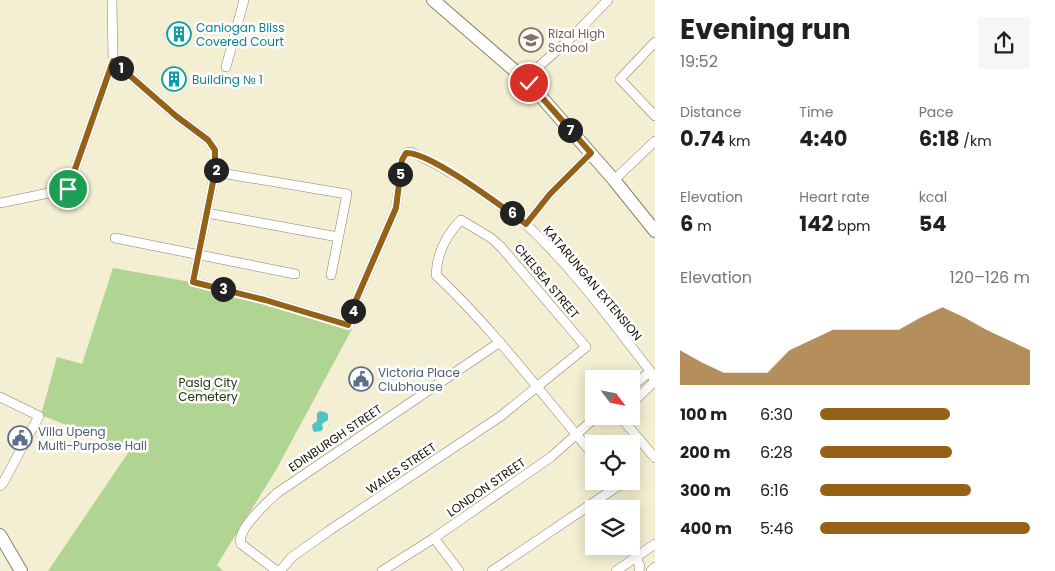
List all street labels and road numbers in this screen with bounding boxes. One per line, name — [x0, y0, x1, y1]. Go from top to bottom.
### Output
street label: KATARUNGAN EXTENSION — [540, 222, 646, 344]
street label: CHELSEA STREET — [511, 240, 584, 322]
street label: EDINBURGH STREET — [285, 400, 385, 476]
street label: WALES STREET — [363, 438, 440, 498]
street label: LONDON STREET — [443, 453, 529, 520]

